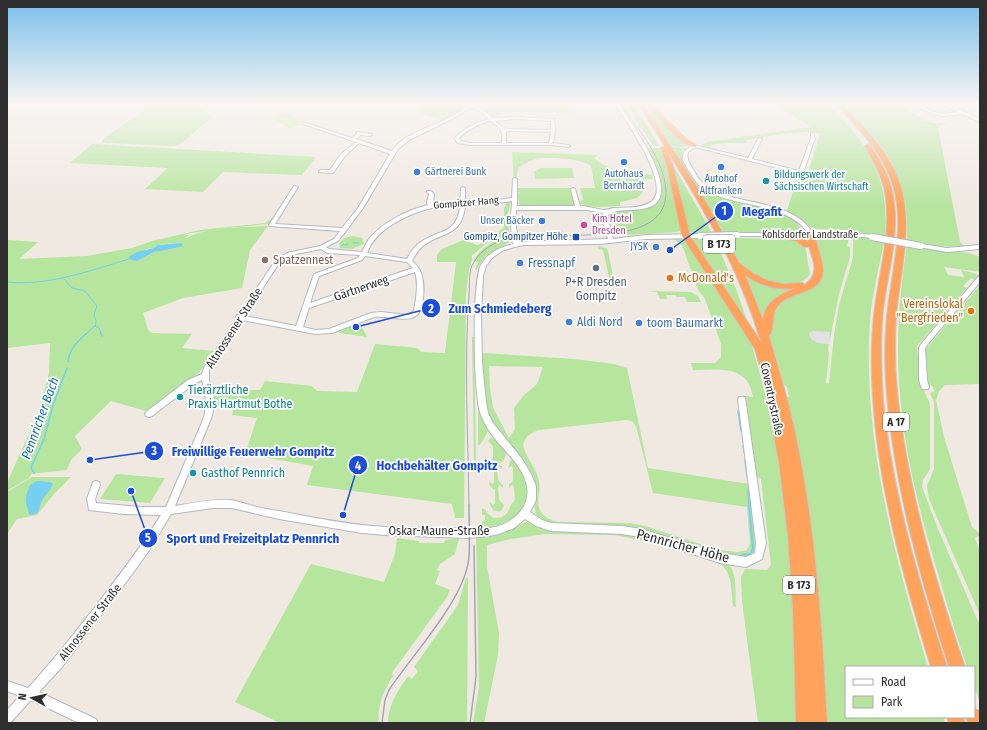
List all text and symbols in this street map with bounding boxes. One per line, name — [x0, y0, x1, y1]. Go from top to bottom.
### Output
marker: Autohaus Bernhardt — [619, 157, 629, 167]
marker: Autohof Altfranken — [716, 162, 726, 172]
place label: Gärtnerei Bunk — [425, 166, 487, 178]
marker: Gärtnerei Bunk — [412, 167, 422, 177]
place label: Autohaus Bernhardt — [603, 168, 645, 192]
place label: Bildungswerk der Sächsischen Wirtschaft — [774, 169, 869, 193]
place label: Autohof Altfranken — [700, 173, 742, 197]
marker: Bildungswerk der Sächsischen Wirtschaft — [761, 176, 771, 186]
street label: Gompitzer Hang — [433, 194, 499, 212]
callout: Megafit — [714, 199, 790, 224]
text: 1 — [721, 204, 727, 218]
text: Megafit — [742, 204, 783, 219]
place label: Kim Hotel Dresden — [592, 213, 632, 237]
place label: Unser Bäcker — [480, 215, 535, 227]
marker: Unser Bäcker — [537, 216, 547, 226]
marker: Kim Hotel Dresden — [579, 220, 589, 230]
street label: Kohlsdorfer Landstraße — [762, 229, 858, 241]
place label: Gompitz, Gompitzer Höhe — [464, 231, 568, 243]
marker: Gompitz, Gompitzer Höhe — [571, 232, 581, 242]
road number: B 173 — [703, 235, 735, 253]
place label: JYSK — [630, 241, 649, 253]
marker: JYSK — [651, 242, 661, 252]
place label: Spatzennest — [273, 253, 333, 267]
marker: Spatzennest — [260, 255, 270, 265]
place label: Fressnapf — [528, 256, 576, 270]
marker: Fressnapf — [515, 258, 525, 268]
marker: P+R Dresden Gompitz — [591, 263, 601, 273]
place label: McDonald's — [678, 271, 734, 285]
street label: Gärtnerweg — [332, 272, 390, 304]
marker: McDonald's — [665, 273, 675, 283]
place label: P+R Dresden Gompitz — [565, 275, 627, 303]
street label: Altnossener Straße — [203, 285, 265, 371]
callout: Zum Schmiedeberg — [421, 296, 560, 321]
place label: Vereinslokal "Bergfrieden" — [896, 297, 963, 325]
text: Zum Schmiedeberg — [448, 301, 552, 316]
text: 2 — [427, 302, 434, 316]
marker: Vereinslokal "Bergfrieden" — [966, 306, 976, 316]
place label: Aldi Nord — [577, 315, 623, 329]
place label: toom Baumarkt — [647, 316, 723, 330]
marker: Aldi Nord — [564, 317, 574, 327]
marker: toom Baumarkt — [634, 318, 644, 328]
street label: Coventrystraße — [757, 361, 787, 437]
water label: Pennricher Bach — [18, 375, 62, 461]
place label: Tierärztliche Praxis Hartmut Bothe — [188, 383, 293, 411]
marker: Tierärztliche Praxis Hartmut Bothe — [175, 392, 185, 402]
road number: A 17 — [883, 413, 909, 431]
callout: Freiwillige Feuerwehr Gompitz — [144, 439, 342, 464]
text: 3 — [150, 444, 157, 458]
text: Freiwillige Feuerwehr Gompitz — [172, 444, 335, 459]
callout: Hochbehälter Gompitz — [348, 453, 505, 478]
text: Hochbehälter Gompitz — [377, 458, 498, 473]
text: 4 — [355, 459, 361, 473]
place label: Gasthof Pennrich — [201, 466, 285, 480]
marker: Gasthof Pennrich — [188, 468, 198, 478]
street label: Oskar-Maune-Straße — [389, 524, 490, 538]
street label: Pennricher Höhe — [635, 525, 731, 567]
callout: Sport und Freizeitplatz Pennrich — [138, 526, 347, 551]
text: 5 — [145, 531, 151, 545]
text: Sport und Freizeitplatz Pennrich — [167, 531, 340, 546]
road number: B 173 — [783, 576, 815, 594]
street label: Altnossener Straße — [56, 581, 124, 663]
legend — [845, 666, 975, 718]
text: Road — [881, 675, 906, 689]
north arrow — [12, 678, 52, 718]
text: N — [16, 693, 29, 701]
text: Park — [881, 695, 903, 709]

